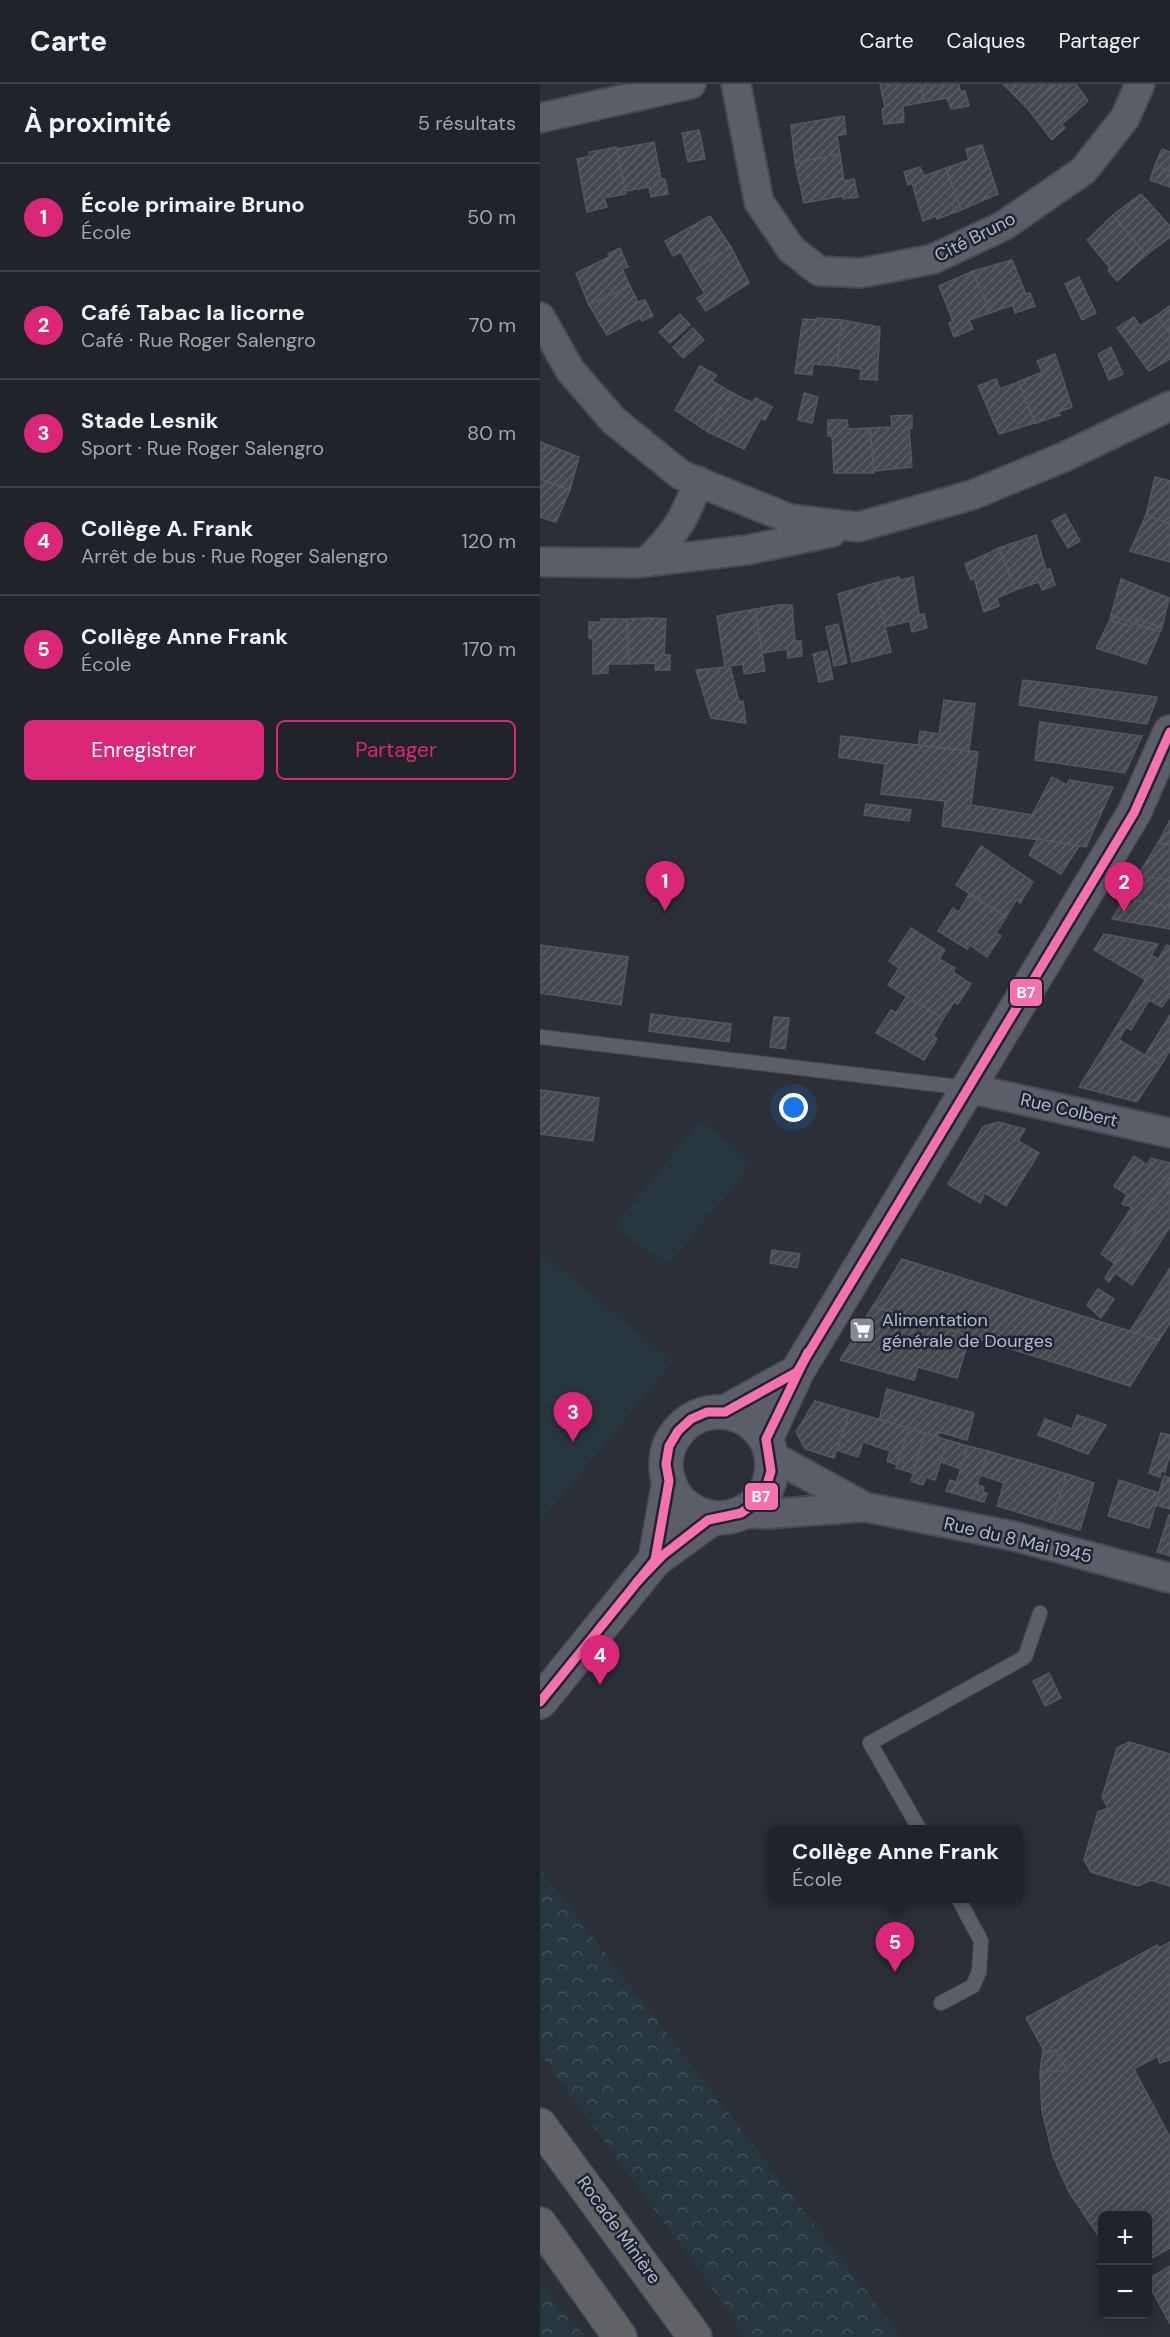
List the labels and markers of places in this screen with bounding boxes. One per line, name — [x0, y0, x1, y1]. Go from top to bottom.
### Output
pin: 1 — [646, 862, 684, 911]
pin: 2 — [1104, 862, 1144, 912]
place label: Alimentation générale de Dourges — [882, 1308, 1053, 1353]
supermarket icon: Alimentation générale de Dourges — [847, 1315, 877, 1345]
pin: 3 — [554, 1392, 592, 1442]
pin: 4 — [580, 1636, 620, 1685]
pin: 5 — [876, 1922, 914, 1972]

